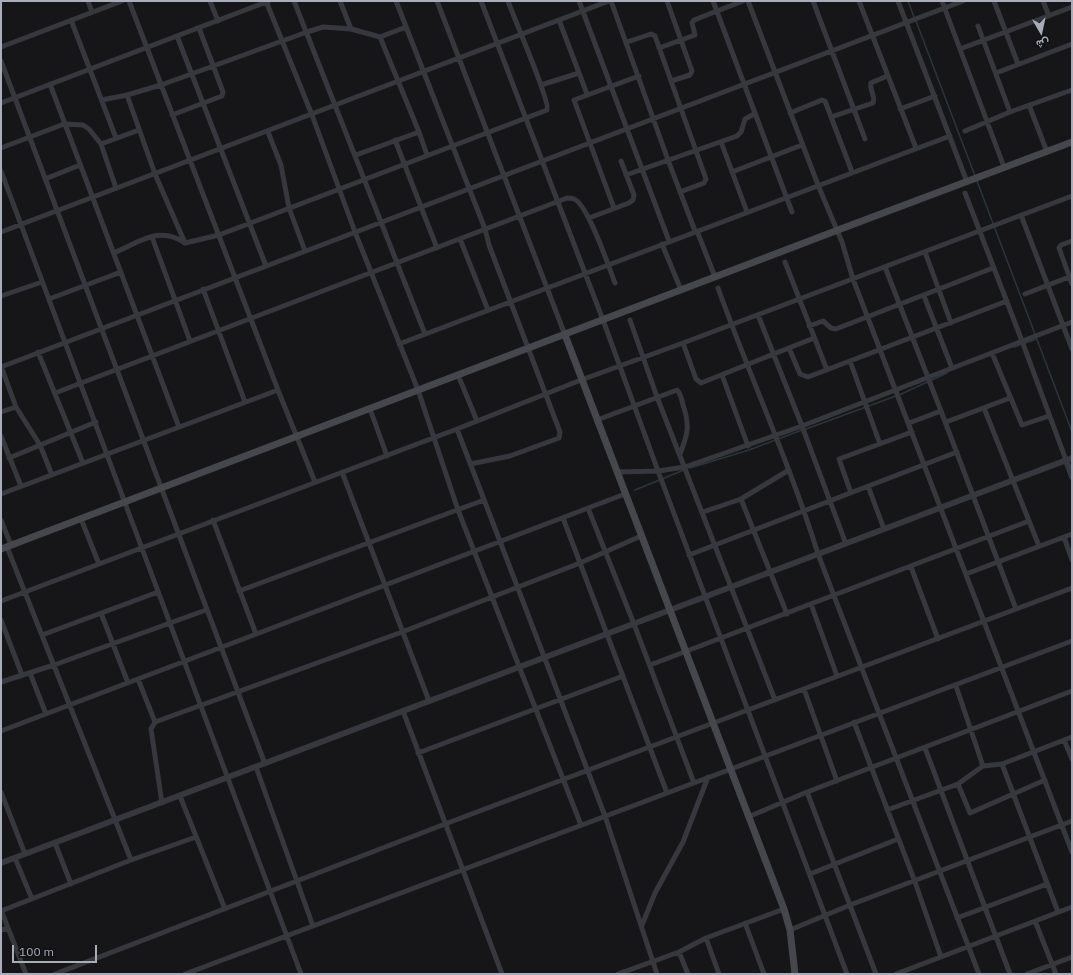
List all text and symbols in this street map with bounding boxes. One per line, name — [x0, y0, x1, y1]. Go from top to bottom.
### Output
north arrow — [1021, 12, 1061, 52]
text: ش — [1035, 36, 1051, 52]
scale bar — [14, 937, 99, 963]
text: 100 m — [19, 944, 54, 959]

